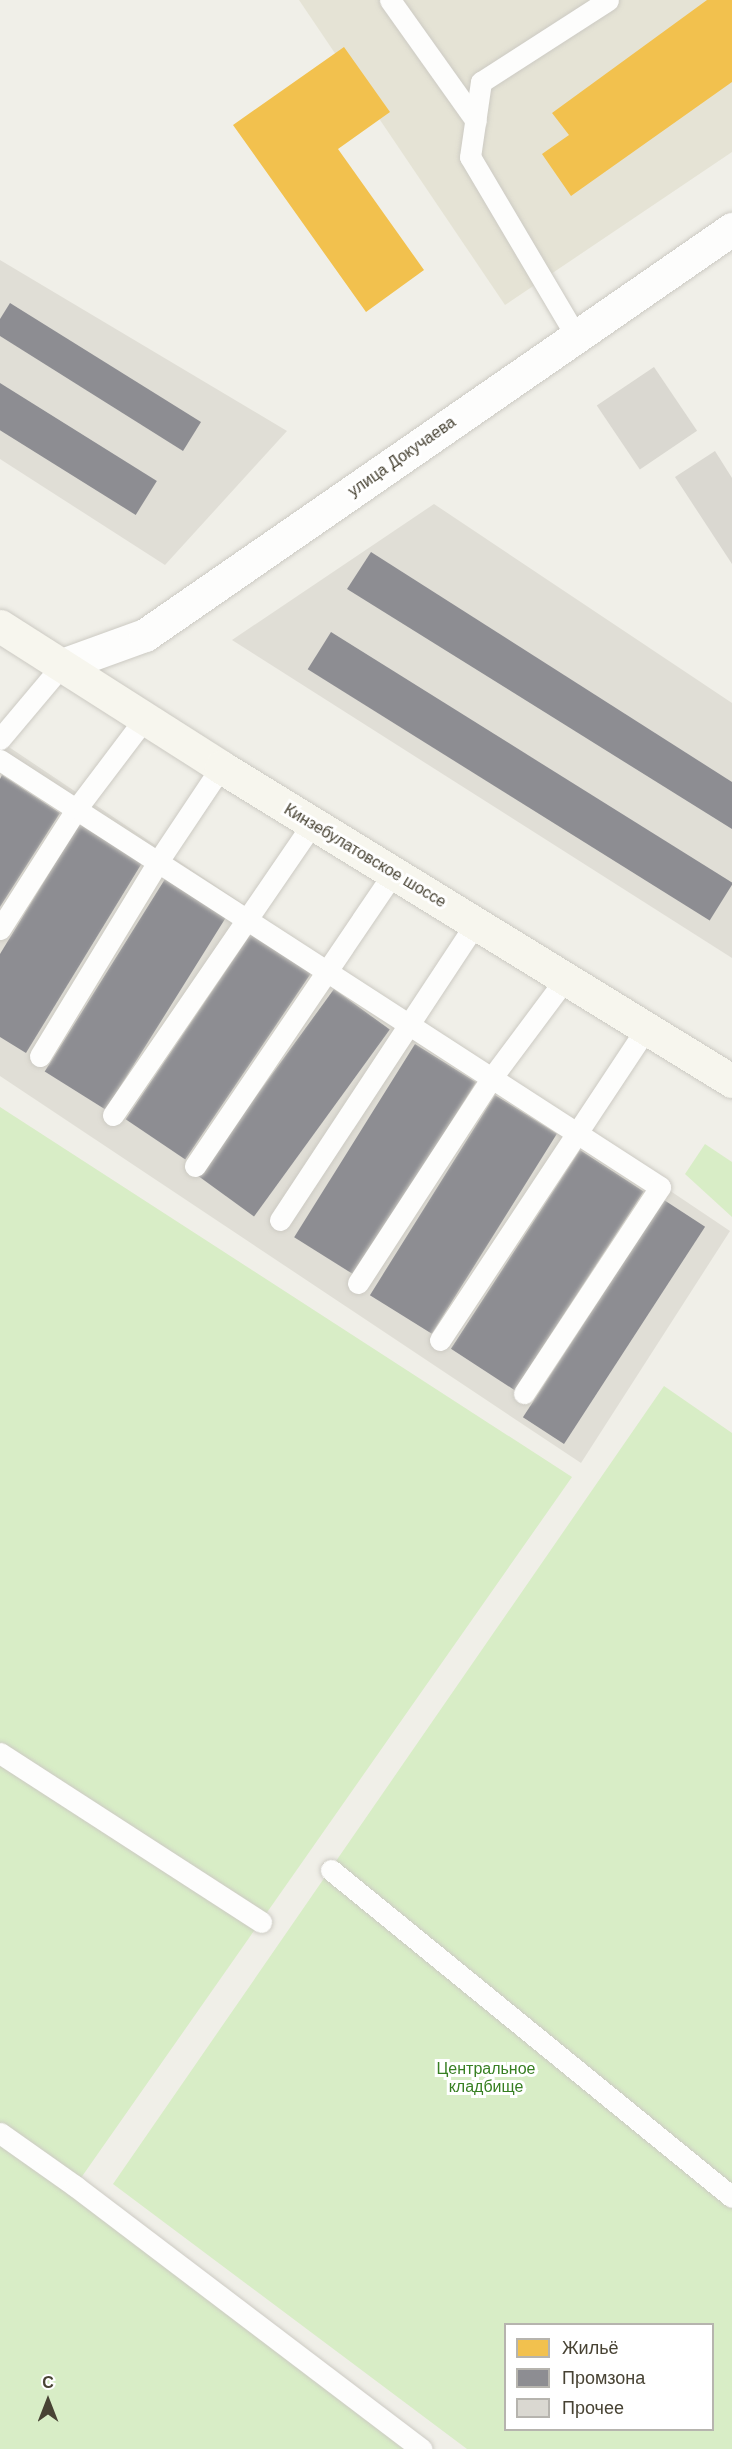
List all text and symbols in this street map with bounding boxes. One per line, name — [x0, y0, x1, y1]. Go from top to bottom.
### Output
street label: улица Докучаева — [345, 413, 459, 501]
street label: Кинзебулатовское шоссе — [280, 800, 450, 912]
park label: Центральное кладбище — [436, 2059, 536, 2097]
legend — [504, 2323, 714, 2431]
text: Жильё — [562, 2338, 619, 2358]
text: Промзона — [562, 2368, 645, 2388]
north arrow — [18, 2371, 78, 2431]
text: С — [42, 2374, 54, 2391]
text: Прочее — [562, 2398, 624, 2418]

